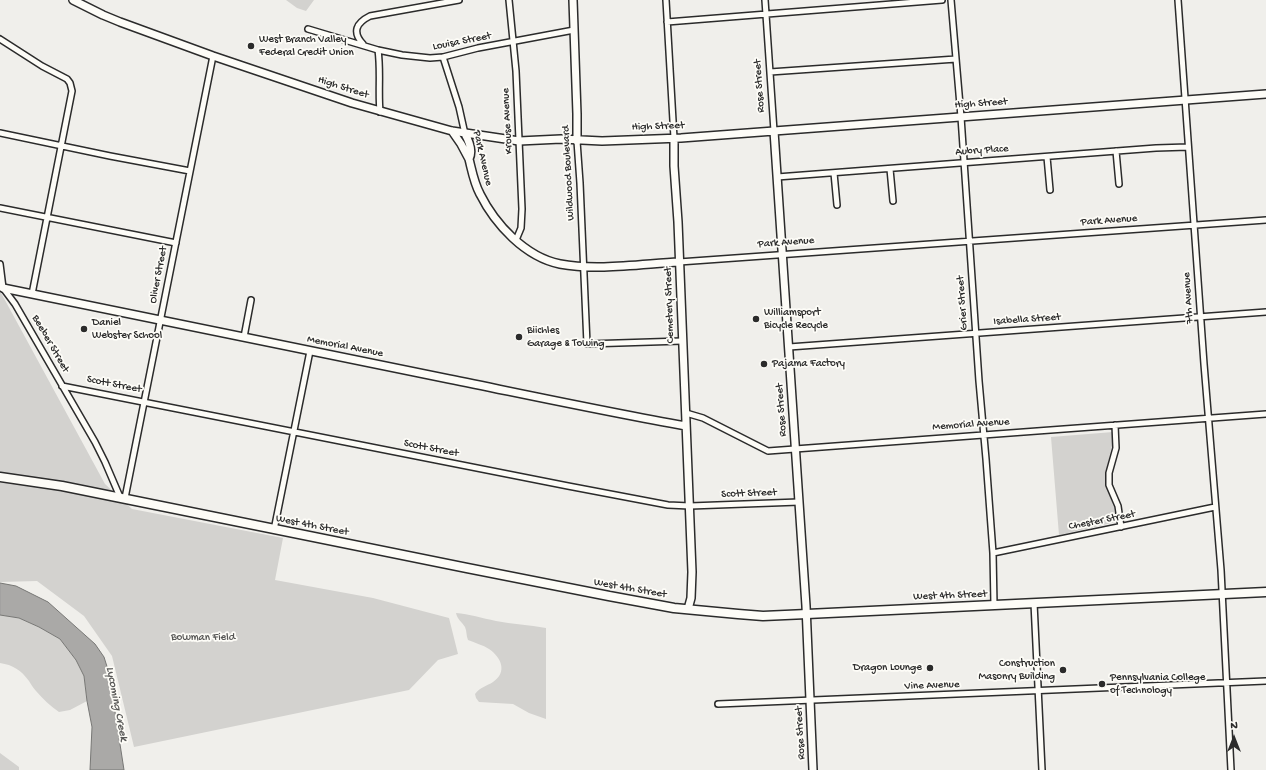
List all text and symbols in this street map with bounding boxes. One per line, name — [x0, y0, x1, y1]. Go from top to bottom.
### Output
street label: Louisa Street — [432, 30, 492, 54]
place label: West Branch Valley Federal Credit Union — [259, 33, 354, 59]
marker: West Branch Valley Federal Credit Union — [246, 41, 256, 51]
street label: Rose Street — [752, 59, 768, 113]
street label: High Street — [316, 74, 370, 102]
street label: Krouse Avenue — [500, 88, 516, 154]
street label: High Street — [954, 96, 1008, 112]
street label: High Street — [631, 119, 685, 135]
street label: Wildwood Boulevard — [560, 125, 578, 221]
street label: Park Avenue — [469, 129, 495, 187]
street label: Aubry Place — [955, 143, 1009, 159]
street label: Park Avenue — [1080, 212, 1138, 230]
street label: Park Avenue — [757, 234, 815, 252]
street label: Oliver Street — [147, 245, 171, 305]
street label: Cemetery Street — [662, 267, 678, 343]
street label: 7th Avenue — [1181, 272, 1197, 324]
street label: Grier Street — [955, 275, 971, 331]
place label: Williamsport Bicycle Recycle — [764, 306, 828, 332]
street label: Isabella Street — [993, 311, 1061, 329]
street label: Beeber Street — [28, 313, 72, 375]
marker: Williamsport Bicycle Recycle — [751, 314, 761, 324]
place label: Daniel Webster School — [92, 316, 162, 342]
marker: Daniel Webster School — [79, 324, 89, 334]
place label: Biichles Garage & Towing — [527, 324, 605, 350]
marker: Biichles Garage & Towing — [514, 332, 524, 342]
street label: Memorial Avenue — [306, 333, 384, 361]
place label: Pajama Factory — [772, 357, 845, 371]
marker: Pajama Factory — [759, 359, 769, 369]
street label: Scott Street — [86, 373, 142, 397]
street label: Rose Street — [774, 383, 790, 437]
street label: Memorial Avenue — [932, 416, 1010, 434]
street label: Scott Street — [403, 437, 459, 461]
street label: Scott Street — [721, 486, 777, 502]
street label: Chester Street — [1068, 508, 1136, 534]
street label: West 4th Street — [275, 512, 349, 540]
street label: West 4th Street — [593, 576, 667, 602]
street label: West 4th Street — [913, 588, 987, 604]
park label: Bowman Field — [171, 631, 235, 645]
place label: Construction Masonry Building — [978, 657, 1055, 683]
place label: Dragon Lounge — [853, 661, 922, 675]
marker: Dragon Lounge — [925, 663, 935, 673]
marker: Construction Masonry Building — [1058, 665, 1068, 675]
water label: Lycoming Creek — [102, 666, 130, 742]
place label: Pennsylvania College of Technology — [1110, 671, 1205, 697]
street label: Vine Avenue — [904, 678, 960, 694]
marker: Pennsylvania College of Technology — [1097, 679, 1107, 689]
street label: Rose Street — [793, 706, 809, 760]
north arrow — [1214, 718, 1254, 758]
text: N — [1230, 720, 1238, 732]

